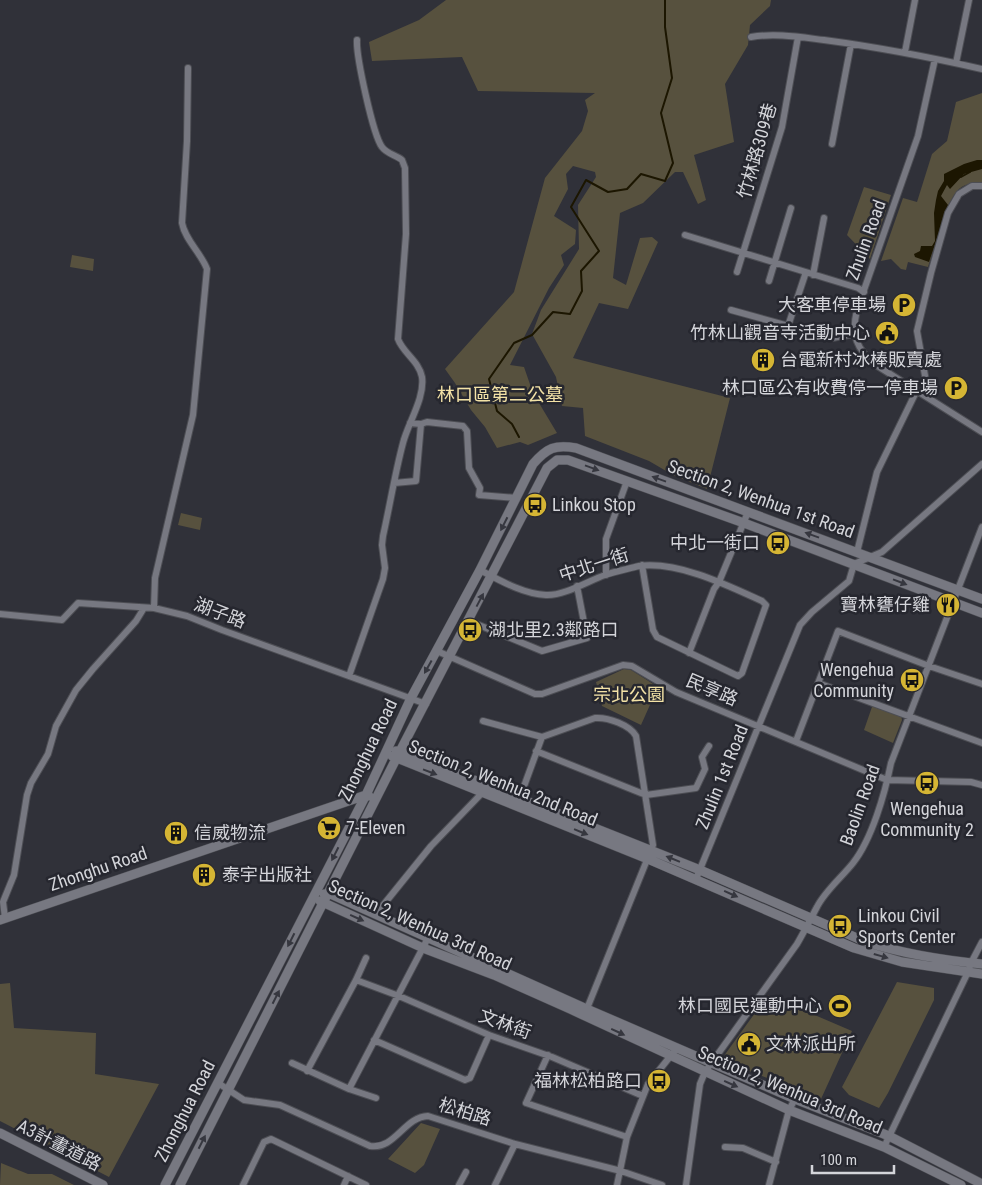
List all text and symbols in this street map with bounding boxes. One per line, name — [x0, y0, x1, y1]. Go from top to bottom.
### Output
street label: 竹林路309巷 — [733, 101, 780, 201]
street label: Zhulin Road — [841, 197, 890, 283]
parking icon: 大客車停車場 — [891, 292, 917, 318]
place label: 大客車停車場 — [778, 294, 886, 315]
public building icon: 竹林山觀音寺活動中心 — [874, 320, 900, 346]
place label: 竹林山觀音寺活動中心 — [690, 322, 870, 343]
building icon: 台電新村冰棒販賣處 — [750, 347, 776, 373]
place label: 台電新村冰棒販賣處 — [780, 349, 942, 370]
parking icon: 林口區公有收費停一停車場 — [943, 375, 969, 401]
place label: 林口區公有收費停一停車場 — [722, 377, 938, 398]
park label: 林口區第二公墓 — [437, 384, 563, 405]
street label: Section 2, Wenhua 1st Road — [665, 455, 858, 542]
one-way arrow — [585, 464, 600, 472]
one-way arrow — [651, 475, 666, 483]
bus stop icon: Linkou Stop — [522, 492, 548, 518]
place label: Linkou Stop — [552, 494, 636, 515]
one-way arrow — [500, 516, 508, 531]
bus stop icon: 中北一街口 — [765, 530, 791, 556]
one-way arrow — [804, 531, 819, 538]
place label: 中北一街口 — [670, 532, 760, 553]
street label: 中北一街 — [556, 543, 631, 586]
one-way arrow — [893, 578, 908, 586]
restaurant icon: 寶林甕仔雞 — [935, 592, 961, 618]
street label: 湖子路 — [191, 593, 249, 632]
one-way arrow — [475, 593, 484, 607]
place label: 寶林甕仔雞 — [840, 594, 930, 615]
bus stop icon: 湖北里2.3鄰路口 — [457, 617, 483, 643]
place label: 湖北里2.3鄰路口 — [488, 619, 619, 640]
place label: Wengehua Community — [813, 659, 895, 701]
one-way arrow — [424, 660, 432, 675]
bus stop icon: Wengehua Community — [899, 667, 925, 693]
street label: 民享路 — [683, 669, 741, 710]
park label: 宗北公園 — [593, 684, 665, 705]
street label: Zhonghua Road — [334, 695, 401, 804]
street label: Zhulin 1st Road — [691, 722, 752, 832]
street label: Section 2, Wenhua 2nd Road — [406, 735, 601, 830]
street label: Baolin Road — [835, 761, 884, 848]
one-way arrow — [422, 768, 437, 776]
bus stop icon: Wengehua Community 2 — [914, 770, 940, 796]
place label: Wengehua Community 2 — [880, 798, 974, 840]
supermarket icon: 7-Eleven — [316, 815, 342, 841]
place label: 7-Eleven — [346, 817, 406, 838]
building icon: 信威物流 — [163, 820, 189, 846]
place label: 信威物流 — [194, 822, 266, 843]
one-way arrow — [574, 828, 588, 836]
street label: Zhonghu Road — [46, 842, 150, 895]
one-way arrow — [331, 847, 339, 861]
one-way arrow — [665, 855, 680, 863]
building icon: 泰宇出版社 — [191, 862, 217, 888]
place label: 泰宇出版社 — [222, 864, 312, 885]
street label: Section 2, Wenhua 3rd Road — [325, 875, 515, 974]
one-way arrow — [724, 891, 738, 899]
place label: Linkou Civil Sports Center — [858, 905, 956, 947]
bus stop icon: Linkou Civil Sports Center — [827, 913, 853, 939]
one-way arrow — [350, 915, 364, 923]
one-way arrow — [287, 932, 295, 947]
one-way arrow — [873, 953, 888, 961]
one-way arrow — [272, 989, 280, 1004]
sports icon: 林口國民運動中心 — [827, 993, 853, 1019]
place label: 林口國民運動中心 — [678, 995, 822, 1016]
street label: 文林街 — [476, 1004, 534, 1043]
one-way arrow — [611, 1028, 625, 1036]
public building icon: 文林派出所 — [736, 1031, 762, 1057]
place label: 文林派出所 — [766, 1033, 856, 1054]
street label: Section 2, Wenhua 3rd Road — [695, 1041, 885, 1138]
street label: Zhonghua Road — [150, 1057, 219, 1165]
bus stop icon: 福林松柏路口 — [646, 1068, 672, 1094]
place label: 福林松柏路口 — [534, 1070, 642, 1091]
one-way arrow — [724, 1080, 738, 1088]
street label: 松柏路 — [436, 1094, 494, 1129]
street label: A3計畫道路 — [14, 1114, 105, 1175]
one-way arrow — [198, 1134, 206, 1149]
scale bar — [812, 1142, 894, 1174]
text: 100 m — [820, 1151, 857, 1169]

